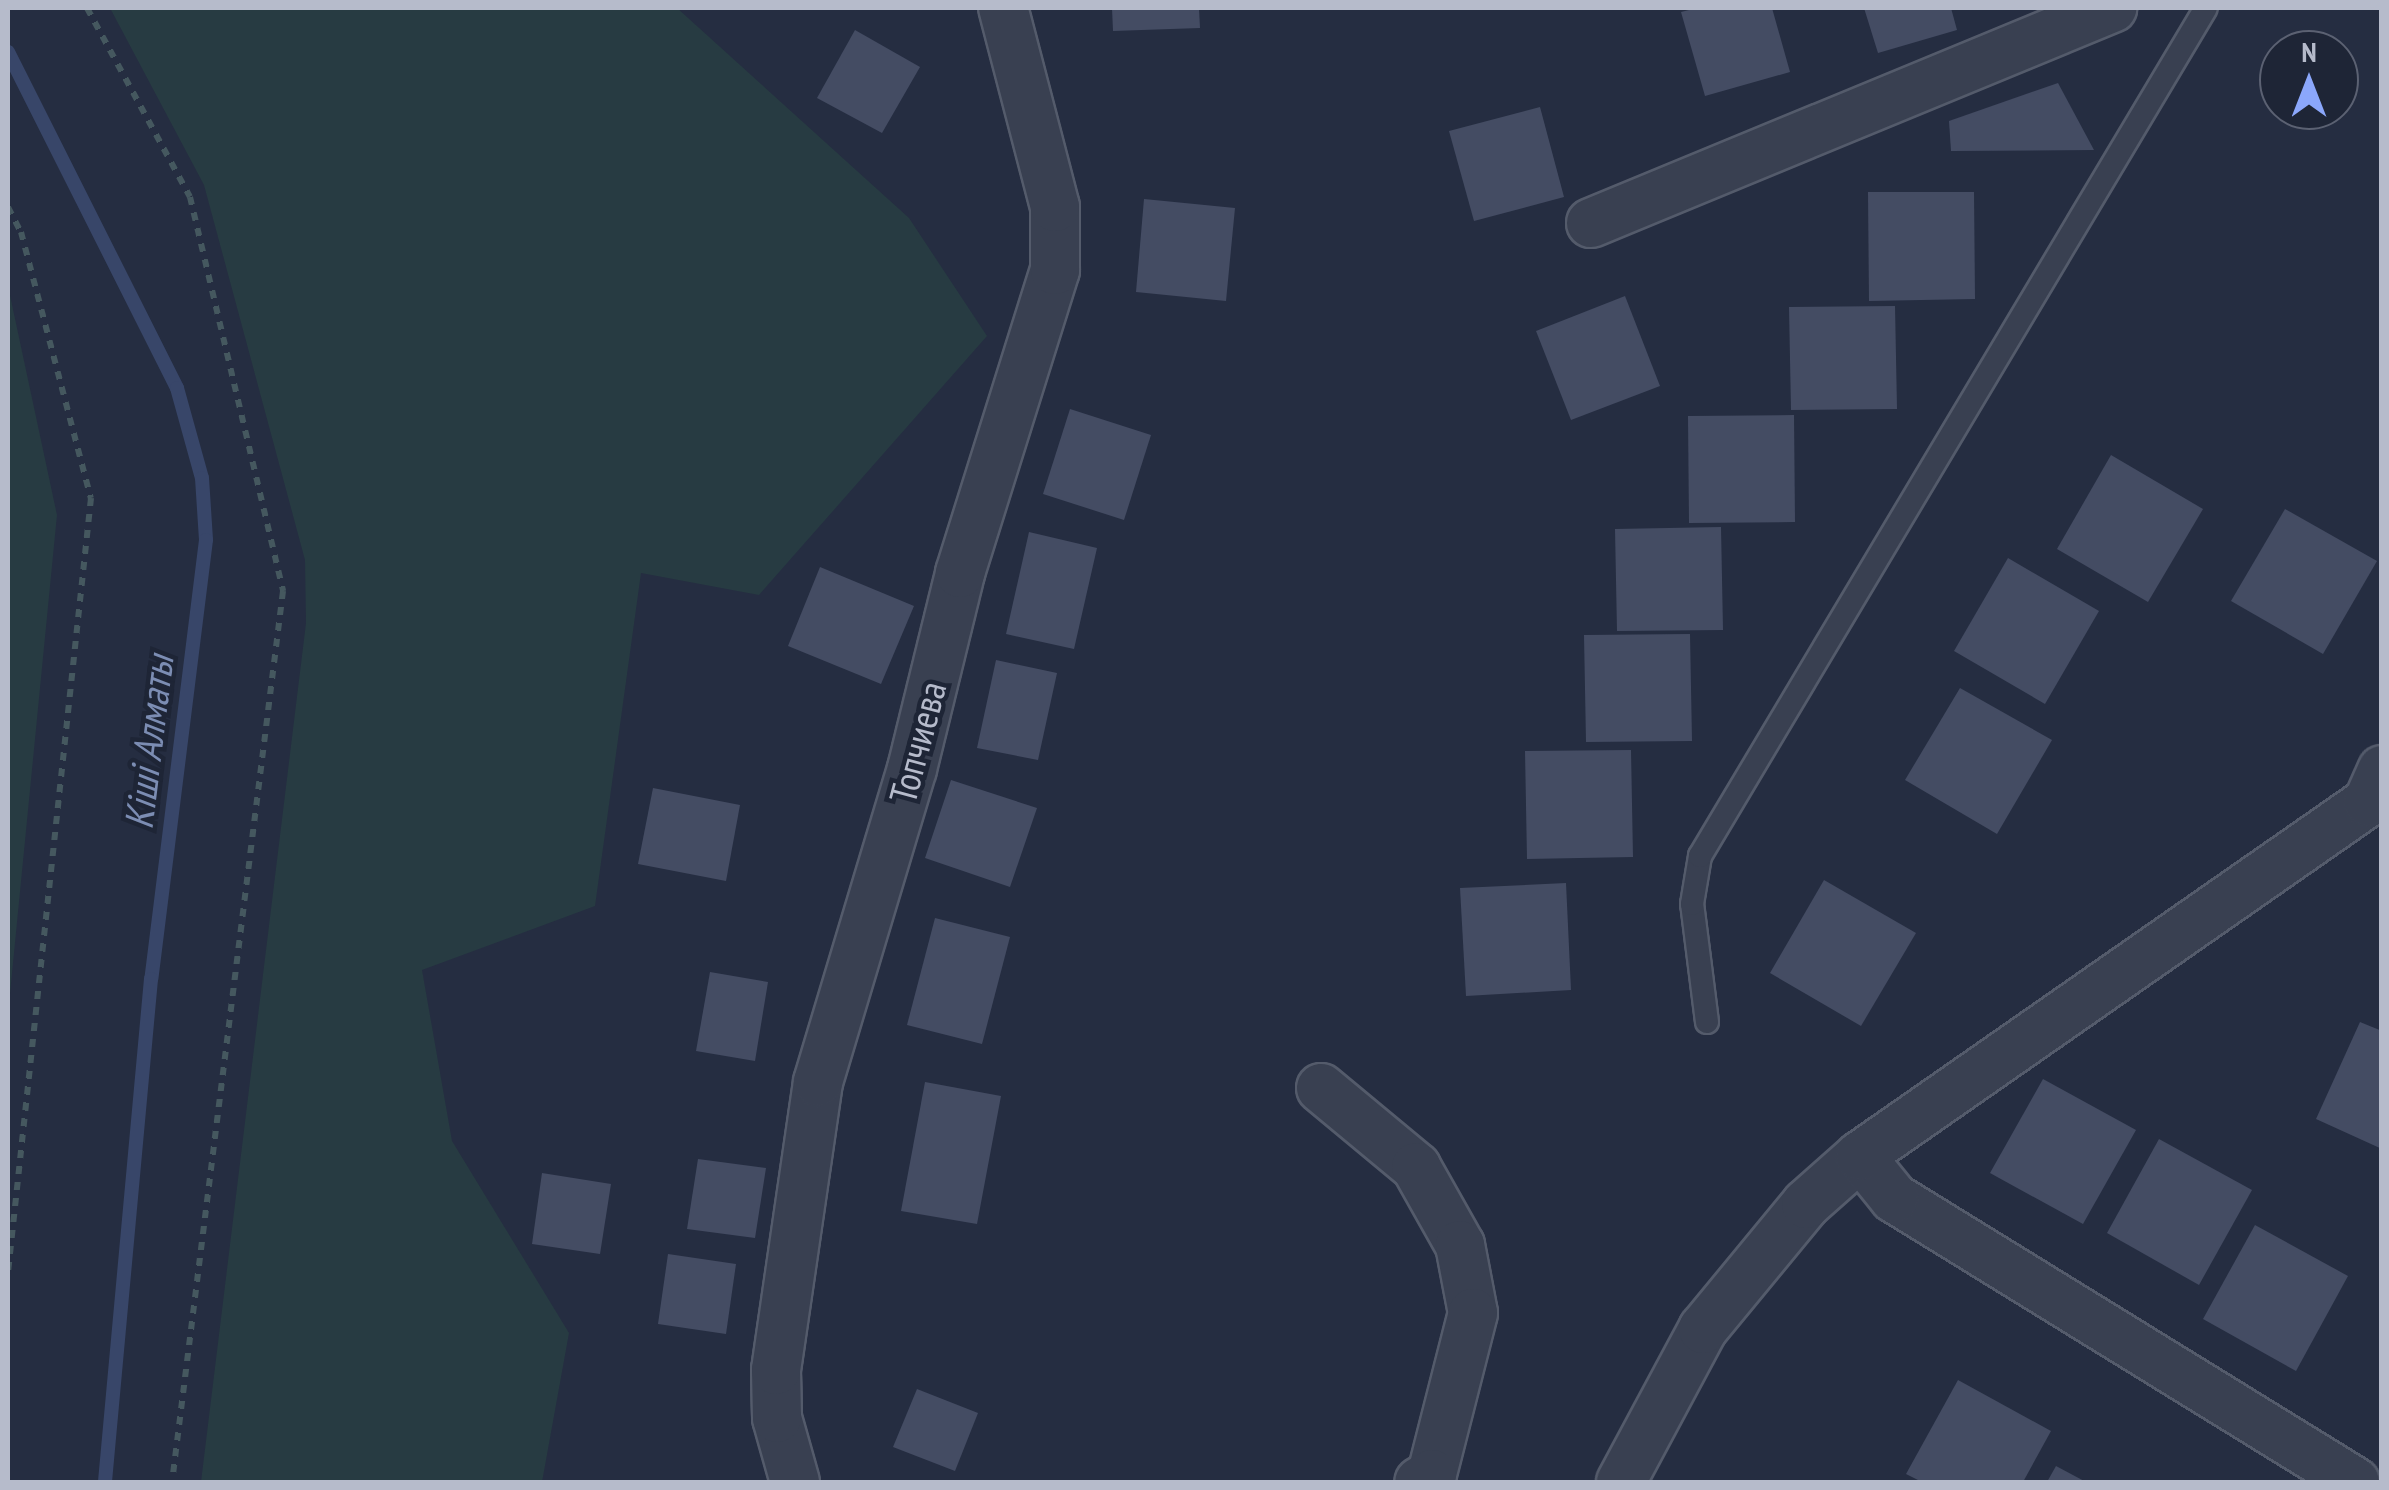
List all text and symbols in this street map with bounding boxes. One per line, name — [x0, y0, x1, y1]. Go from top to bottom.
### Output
north arrow — [2259, 30, 2359, 130]
text: N — [2301, 33, 2317, 70]
water label: Кіші Алматы — [113, 652, 183, 832]
street label: Топчиева — [879, 676, 955, 808]

